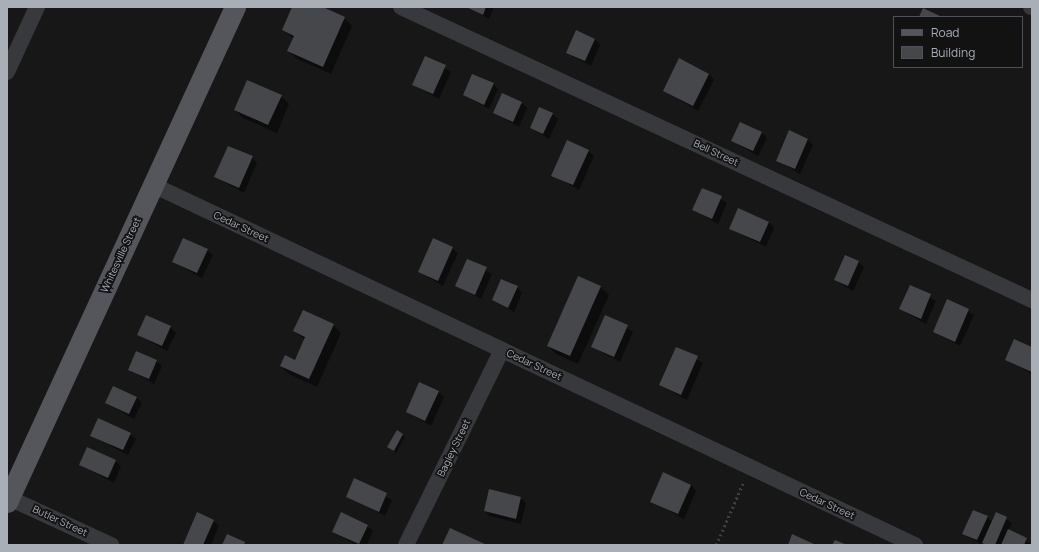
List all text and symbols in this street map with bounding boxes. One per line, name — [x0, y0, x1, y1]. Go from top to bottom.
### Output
legend — [893, 16, 1023, 68]
text: Road — [931, 24, 959, 41]
text: Building — [931, 44, 975, 61]
street label: Bell Street — [692, 137, 740, 169]
street label: Cedar Street — [212, 209, 270, 245]
street label: Whitesville Street — [98, 215, 144, 295]
street label: Cedar Street — [505, 347, 563, 383]
street label: Bagley Street — [435, 417, 473, 479]
street label: Cedar Street — [798, 486, 856, 522]
street label: Butler Street — [31, 503, 89, 539]

